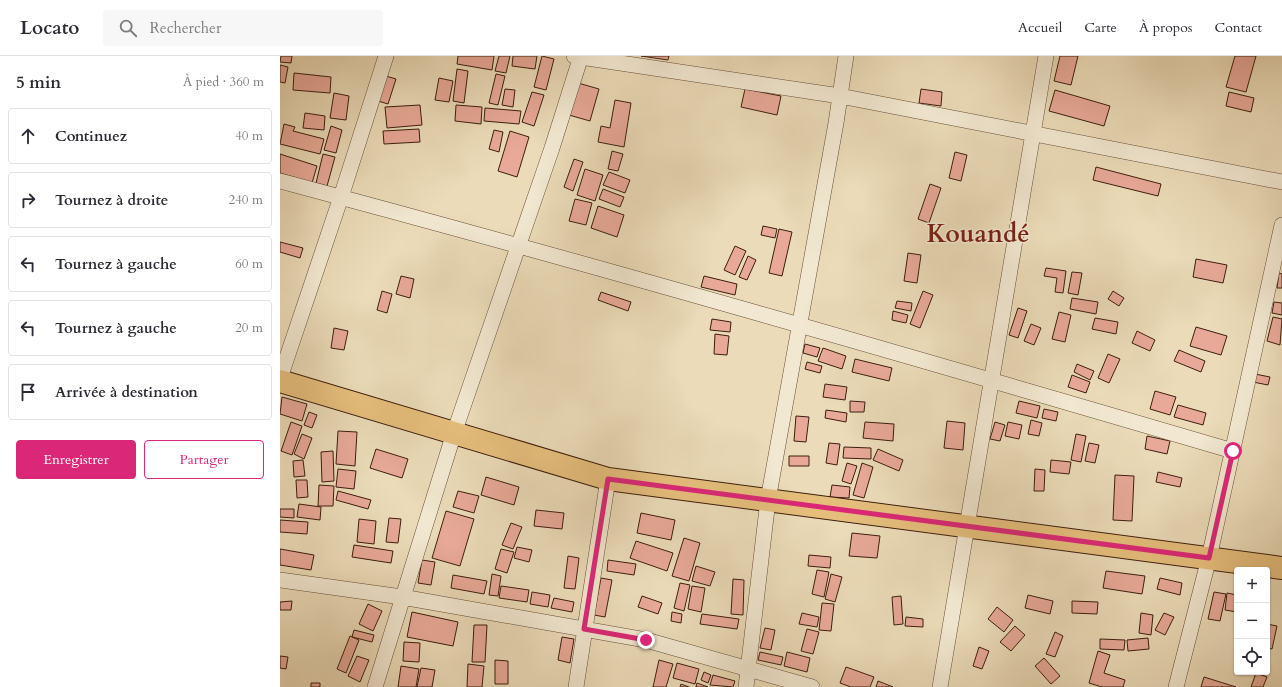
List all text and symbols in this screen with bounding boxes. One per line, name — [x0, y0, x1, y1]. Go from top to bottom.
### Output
search box — [103, 10, 383, 46]
text: Locato — [20, 15, 79, 41]
icon: search — [117, 17, 139, 39]
text: Rechercher — [149, 18, 221, 38]
text: Accueil — [1018, 18, 1062, 37]
text: Carte — [1084, 18, 1117, 37]
text: À propos — [1139, 18, 1192, 37]
text: Contact — [1214, 18, 1262, 37]
text: 5 min — [16, 71, 61, 94]
text: À pied · 360 m — [183, 73, 264, 91]
icon: ahead — [17, 125, 39, 147]
text: Continuez — [55, 126, 127, 146]
text: 40 m — [235, 127, 263, 145]
icon: right — [17, 189, 39, 211]
text: Tournez à droite — [55, 190, 168, 210]
text: 240 m — [229, 191, 263, 209]
district label: Kouandé — [926, 217, 1030, 251]
icon: left — [17, 253, 39, 275]
text: Tournez à gauche — [55, 254, 177, 274]
text: 60 m — [235, 255, 263, 273]
icon: left — [17, 317, 39, 339]
text: Tournez à gauche — [55, 318, 177, 338]
text: 20 m — [235, 319, 263, 337]
icon: arrive — [17, 381, 39, 403]
text: Arrivée à destination — [55, 382, 198, 402]
button: Enregistrer — [16, 440, 136, 479]
button: Partager — [144, 440, 264, 479]
route start — [1224, 442, 1242, 460]
map controls — [1234, 567, 1270, 675]
button: + — [1234, 567, 1270, 603]
button: − — [1234, 603, 1270, 639]
route end — [637, 631, 655, 649]
button: locate — [1234, 639, 1270, 675]

